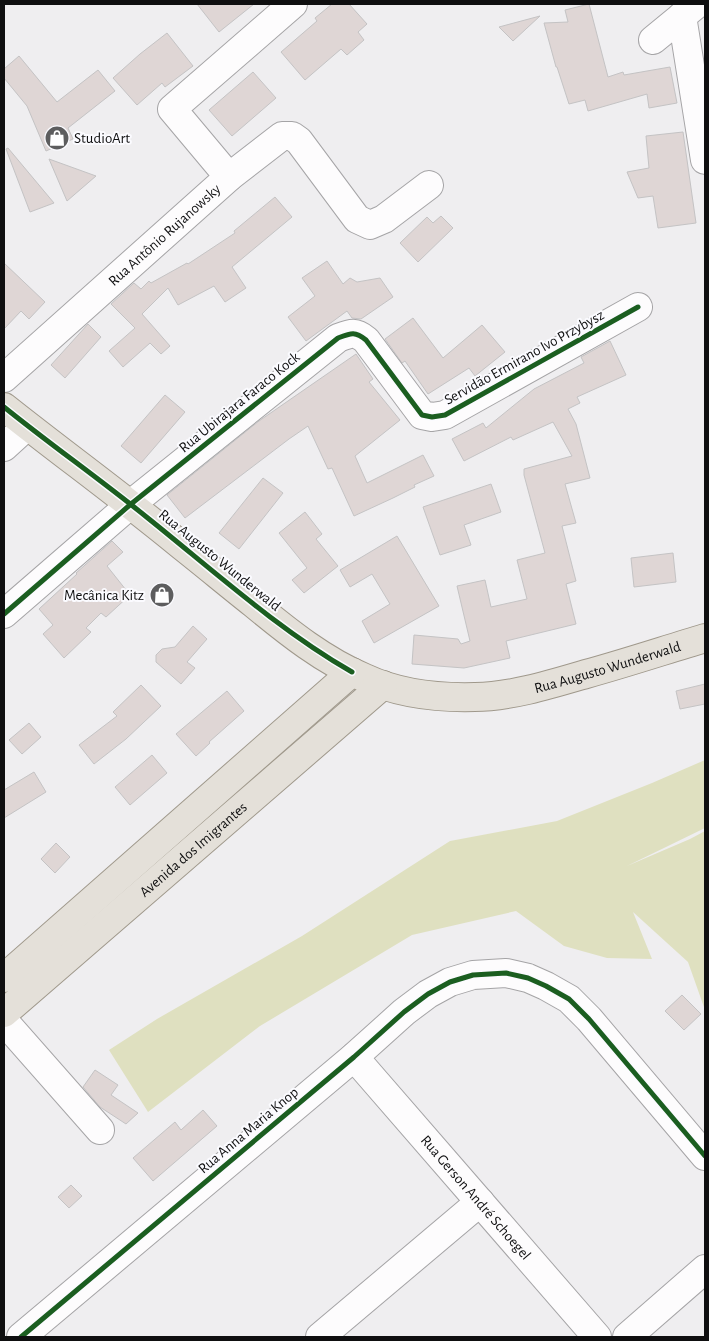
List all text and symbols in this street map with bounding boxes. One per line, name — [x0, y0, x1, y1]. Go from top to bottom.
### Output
shop icon: StudioArt — [44, 125, 70, 151]
place label: StudioArt — [74, 131, 130, 146]
street label: Rua Antônio Rujanowsky — [106, 181, 224, 289]
street label: Servidão Ermirano Ivo Przybysz — [442, 307, 607, 408]
street label: Rua Ubirajara Faraco Kock — [176, 349, 303, 455]
street label: Rua Augusto Wunderwald — [156, 507, 284, 614]
shop icon: Mecânica Kitz — [149, 582, 175, 608]
place label: Mecânica Kitz — [64, 588, 144, 603]
street label: Rua Augusto Wunderwald — [533, 639, 683, 696]
street label: Avenida dos Imigrantes — [137, 799, 250, 900]
street label: Rua Anna Maria Knop — [195, 1084, 301, 1176]
street label: Rua Gerson André Schoegel — [418, 1133, 533, 1263]

